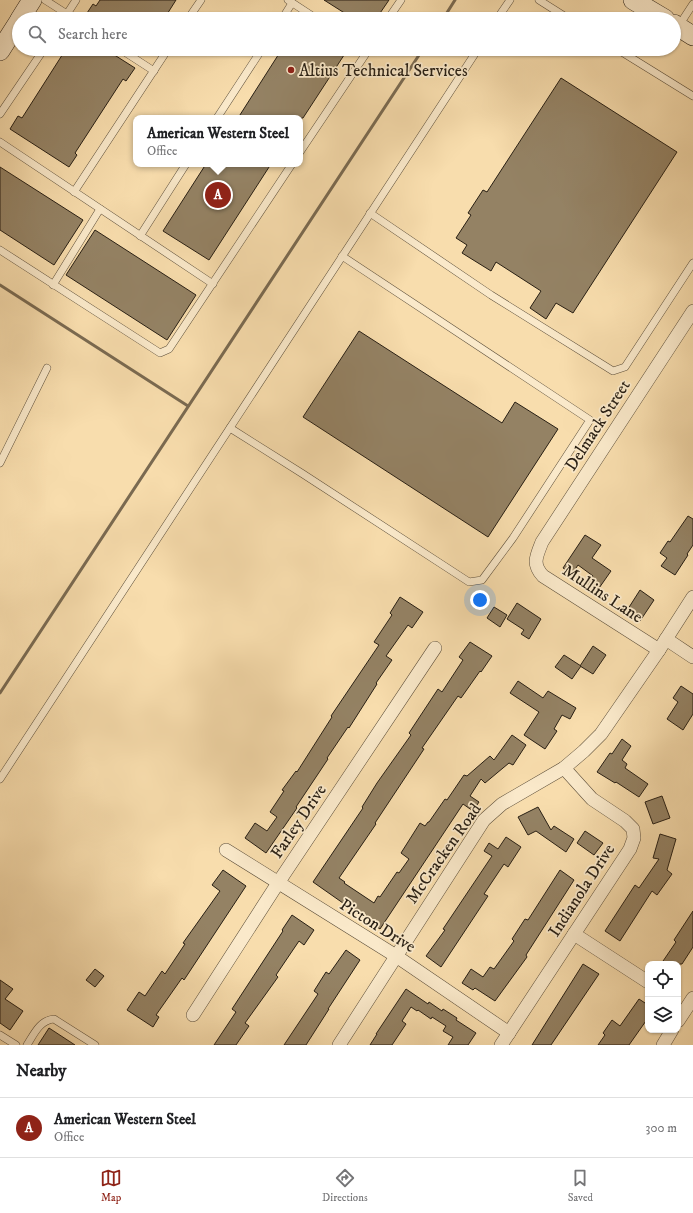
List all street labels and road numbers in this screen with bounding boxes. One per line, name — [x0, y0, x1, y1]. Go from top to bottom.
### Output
street label: Delmack Street — [560, 375, 636, 475]
street label: Mullins Lane — [558, 560, 647, 628]
street label: Farley Drive — [266, 780, 332, 863]
street label: McCracken Road — [401, 799, 487, 908]
street label: Indianola Drive — [544, 840, 620, 941]
street label: Picton Drive — [335, 894, 420, 958]

